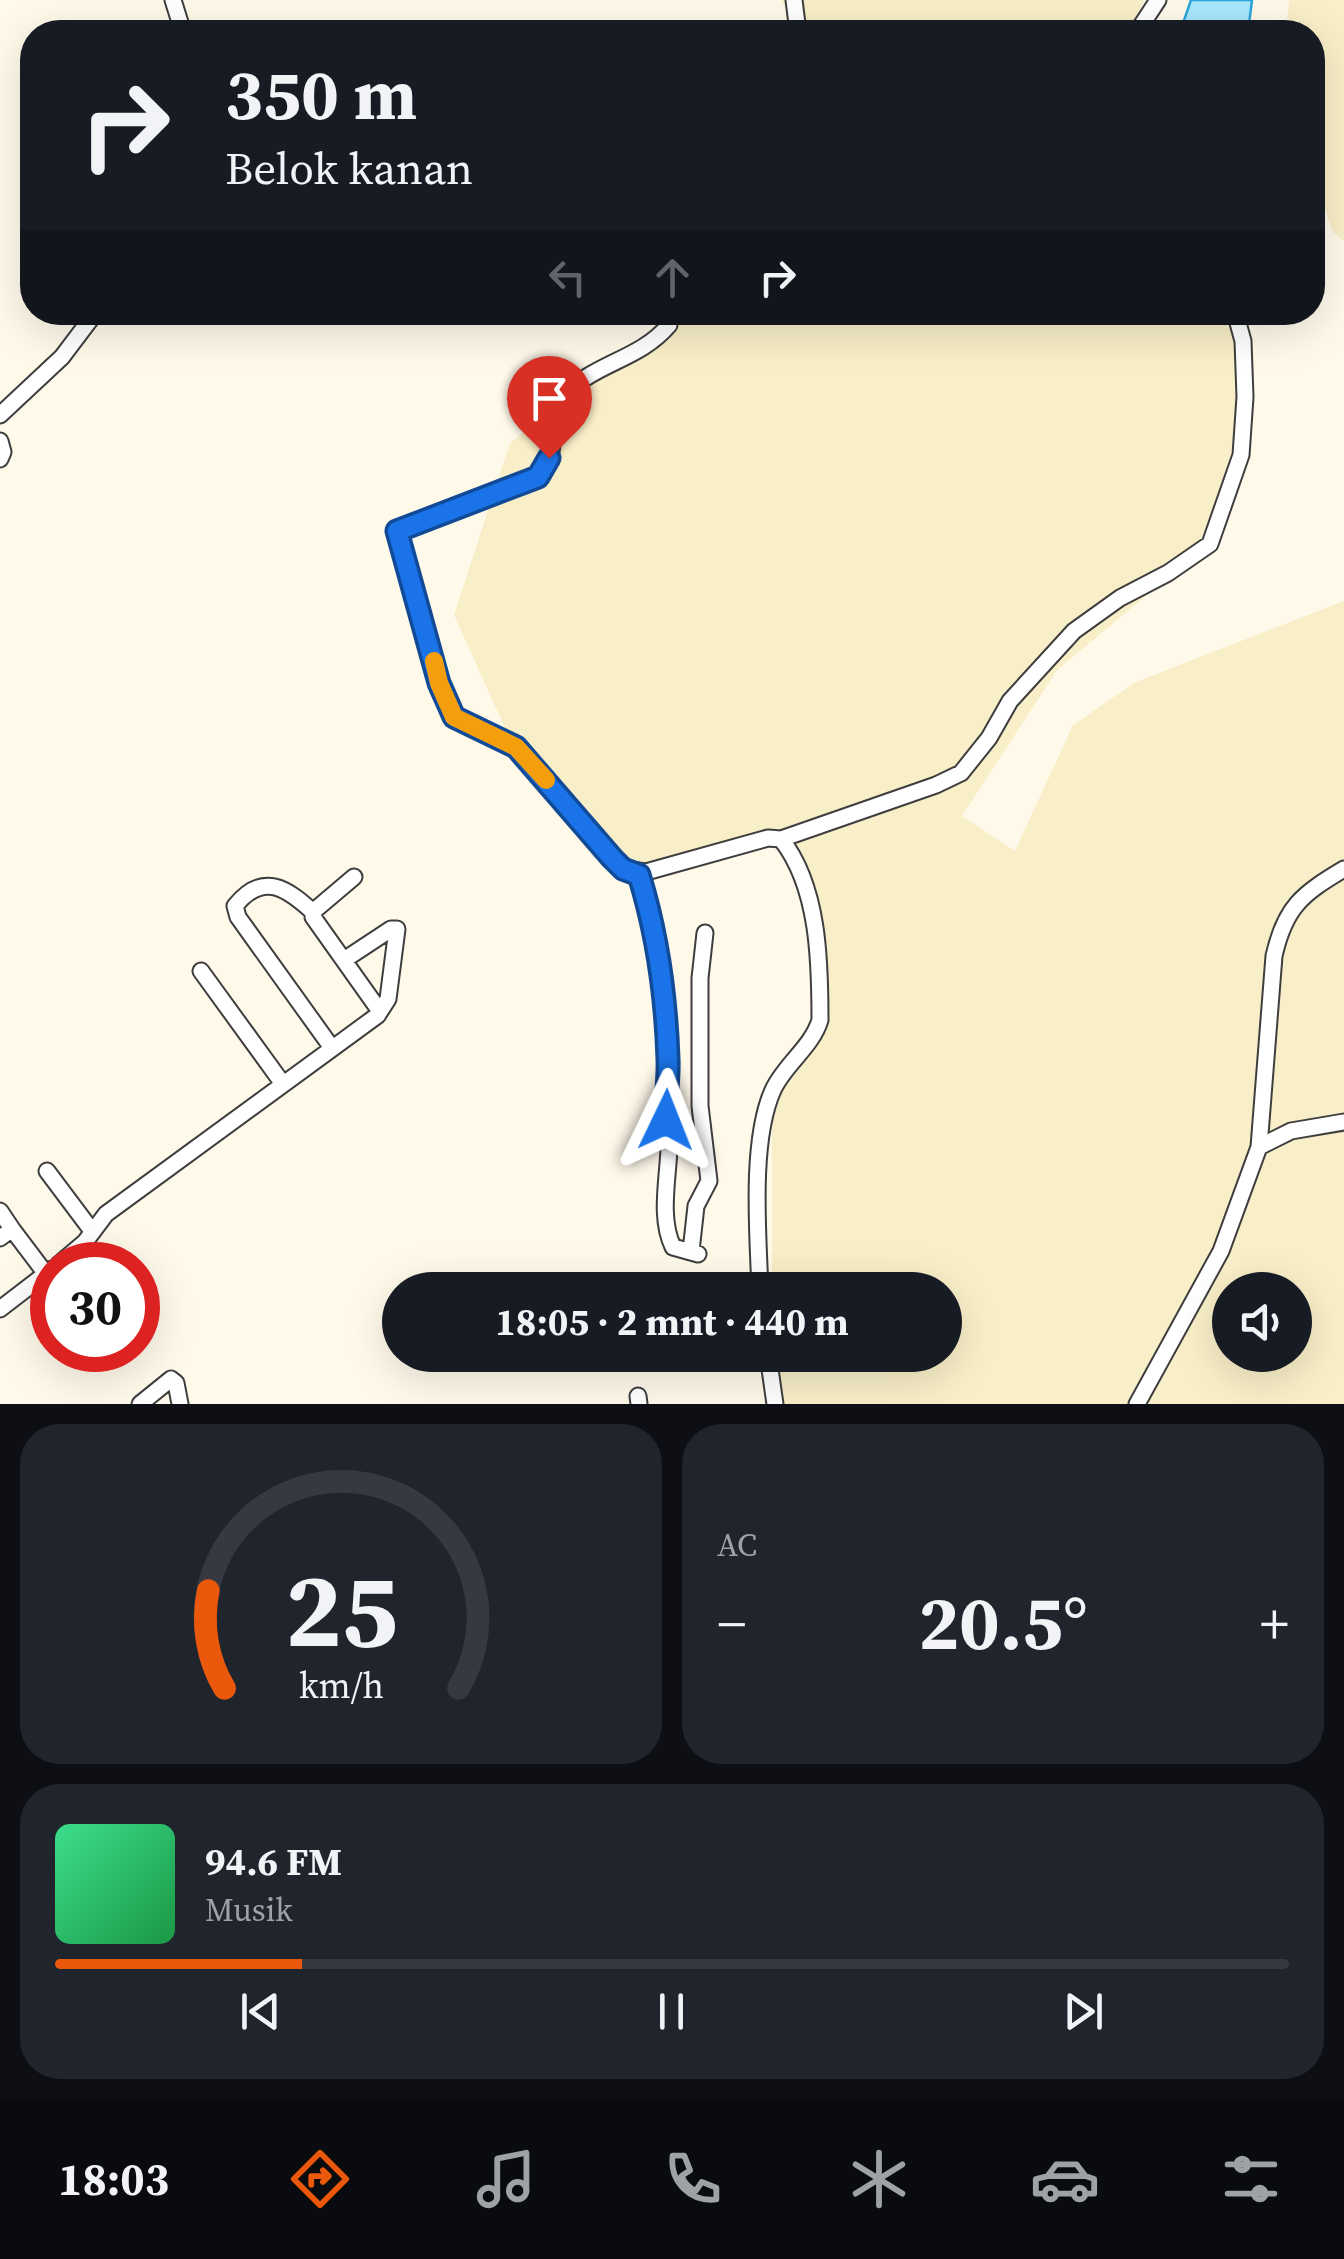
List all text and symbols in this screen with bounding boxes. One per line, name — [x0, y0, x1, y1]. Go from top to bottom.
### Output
text: 350 m — [225, 46, 417, 142]
icon: right — [60, 60, 190, 190]
text: Belok kanan — [225, 137, 473, 199]
icon: left — [540, 250, 595, 305]
icon: ahead — [645, 250, 700, 305]
icon: right — [750, 250, 805, 305]
pin — [507, 356, 592, 459]
icon: arrive — [522, 371, 577, 426]
position arrow — [614, 1068, 718, 1172]
speed limit sign: 30 — [30, 1242, 160, 1372]
map controls — [1212, 1272, 1312, 1372]
button: sound — [1212, 1272, 1312, 1372]
text: 18:05 · 2 mnt · 440 m — [495, 1296, 849, 1348]
text: AC — [717, 1523, 757, 1567]
text: 25 — [285, 1538, 397, 1681]
text: 20.5° — [918, 1571, 1088, 1674]
text: − — [717, 1586, 746, 1661]
text: + — [1260, 1586, 1289, 1661]
text: km/h — [298, 1661, 384, 1710]
text: 94.6 FM — [205, 1836, 342, 1888]
text: Musik — [205, 1888, 293, 1932]
icon: previous — [233, 1984, 288, 2039]
icon: pause — [644, 1984, 699, 2039]
icon: next — [1056, 1984, 1111, 2039]
icon: directions — [285, 2144, 355, 2214]
icon: music — [471, 2144, 541, 2214]
icon: phone — [658, 2144, 728, 2214]
icon: climate — [844, 2144, 914, 2214]
icon: car — [1030, 2144, 1100, 2214]
icon: filters — [1216, 2144, 1286, 2214]
text: 18:03 — [58, 2148, 169, 2210]

